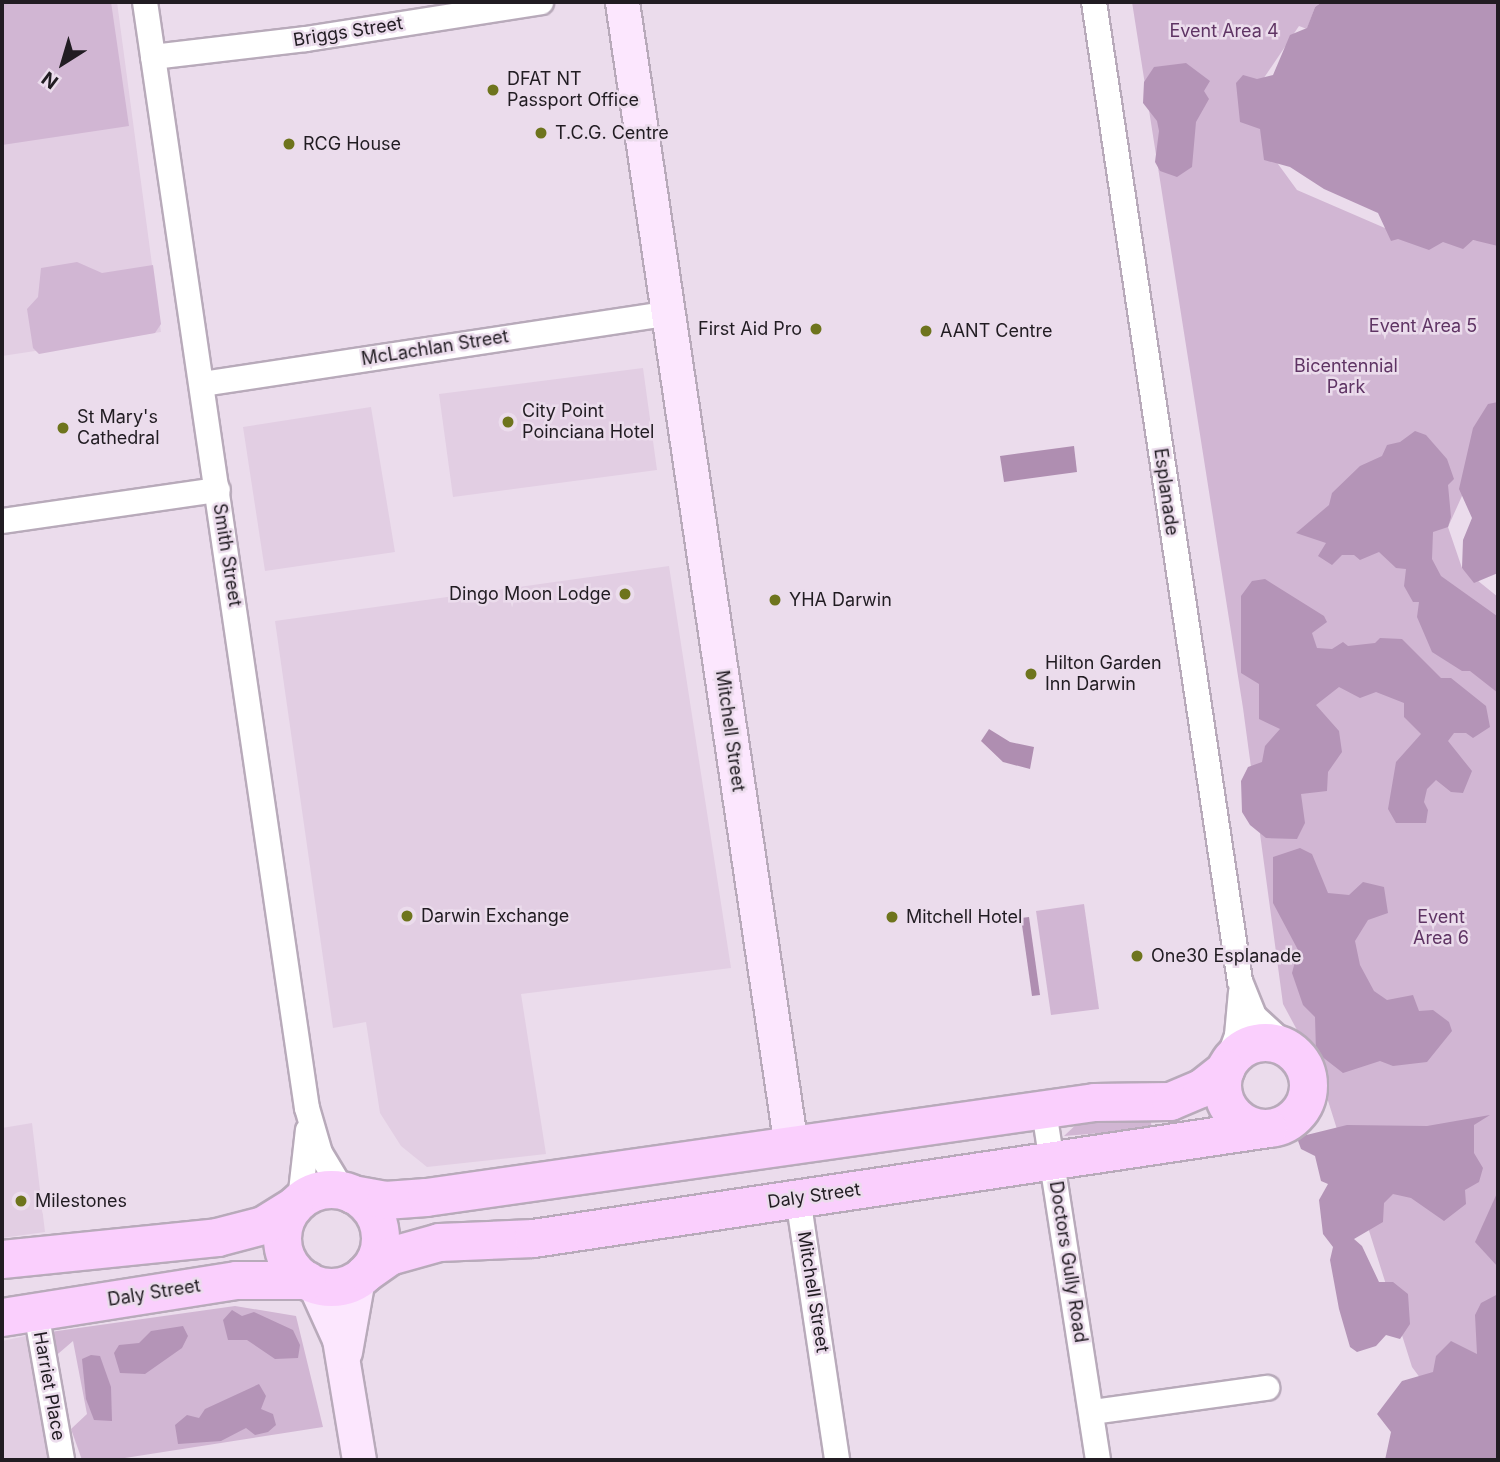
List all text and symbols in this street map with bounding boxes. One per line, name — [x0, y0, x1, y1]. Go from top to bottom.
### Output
street label: Briggs Street — [292, 13, 404, 51]
park label: Event Area 4 — [1169, 20, 1279, 42]
north arrow — [28, 28, 98, 98]
text: N — [37, 67, 63, 94]
place label: DFAT NT Passport Office — [507, 69, 639, 112]
marker: DFAT NT Passport Office — [485, 82, 501, 98]
place label: T.C.G. Centre — [555, 122, 669, 144]
marker: T.C.G. Centre — [533, 125, 549, 141]
place label: RCG House — [303, 133, 401, 155]
marker: RCG House — [281, 136, 297, 152]
park label: Event Area 5 — [1369, 315, 1477, 337]
place label: First Aid Pro — [698, 318, 802, 340]
place label: AANT Centre — [940, 320, 1052, 342]
marker: First Aid Pro — [808, 321, 824, 337]
marker: AANT Centre — [918, 323, 934, 339]
street label: McLachlan Street — [360, 326, 510, 370]
park label: Bicentennial Park — [1294, 356, 1398, 398]
place label: City Point Poinciana Hotel — [522, 401, 654, 444]
place label: St Mary's Cathedral — [77, 407, 160, 450]
marker: City Point Poinciana Hotel — [500, 414, 516, 430]
marker: St Mary's Cathedral — [55, 420, 71, 436]
street label: Esplanade — [1149, 447, 1183, 537]
street label: Smith Street — [208, 502, 246, 608]
place label: Dingo Moon Lodge — [449, 583, 611, 605]
marker: Dingo Moon Lodge — [617, 586, 633, 602]
place label: YHA Darwin — [789, 589, 892, 611]
marker: YHA Darwin — [767, 592, 783, 608]
place label: Hilton Garden Inn Darwin — [1045, 653, 1162, 696]
marker: Hilton Garden Inn Darwin — [1023, 666, 1039, 682]
street label: Mitchell Street — [711, 669, 749, 793]
place label: Darwin Exchange — [421, 905, 569, 927]
place label: Mitchell Hotel — [906, 906, 1022, 928]
park label: Event Area 6 — [1413, 907, 1469, 950]
marker: Darwin Exchange — [399, 908, 415, 924]
marker: Mitchell Hotel — [884, 909, 900, 925]
place label: One30 Esplanade — [1151, 945, 1301, 967]
marker: One30 Esplanade — [1129, 948, 1145, 964]
street label: Daly Street — [766, 1179, 862, 1213]
street label: Doctors Gully Road — [1045, 1180, 1091, 1344]
place label: Milestones — [35, 1190, 127, 1212]
marker: Milestones — [13, 1193, 29, 1209]
street label: Mitchell Street — [793, 1230, 833, 1354]
street label: Daly Street — [106, 1275, 202, 1311]
street label: Harriet Place — [29, 1330, 69, 1442]

